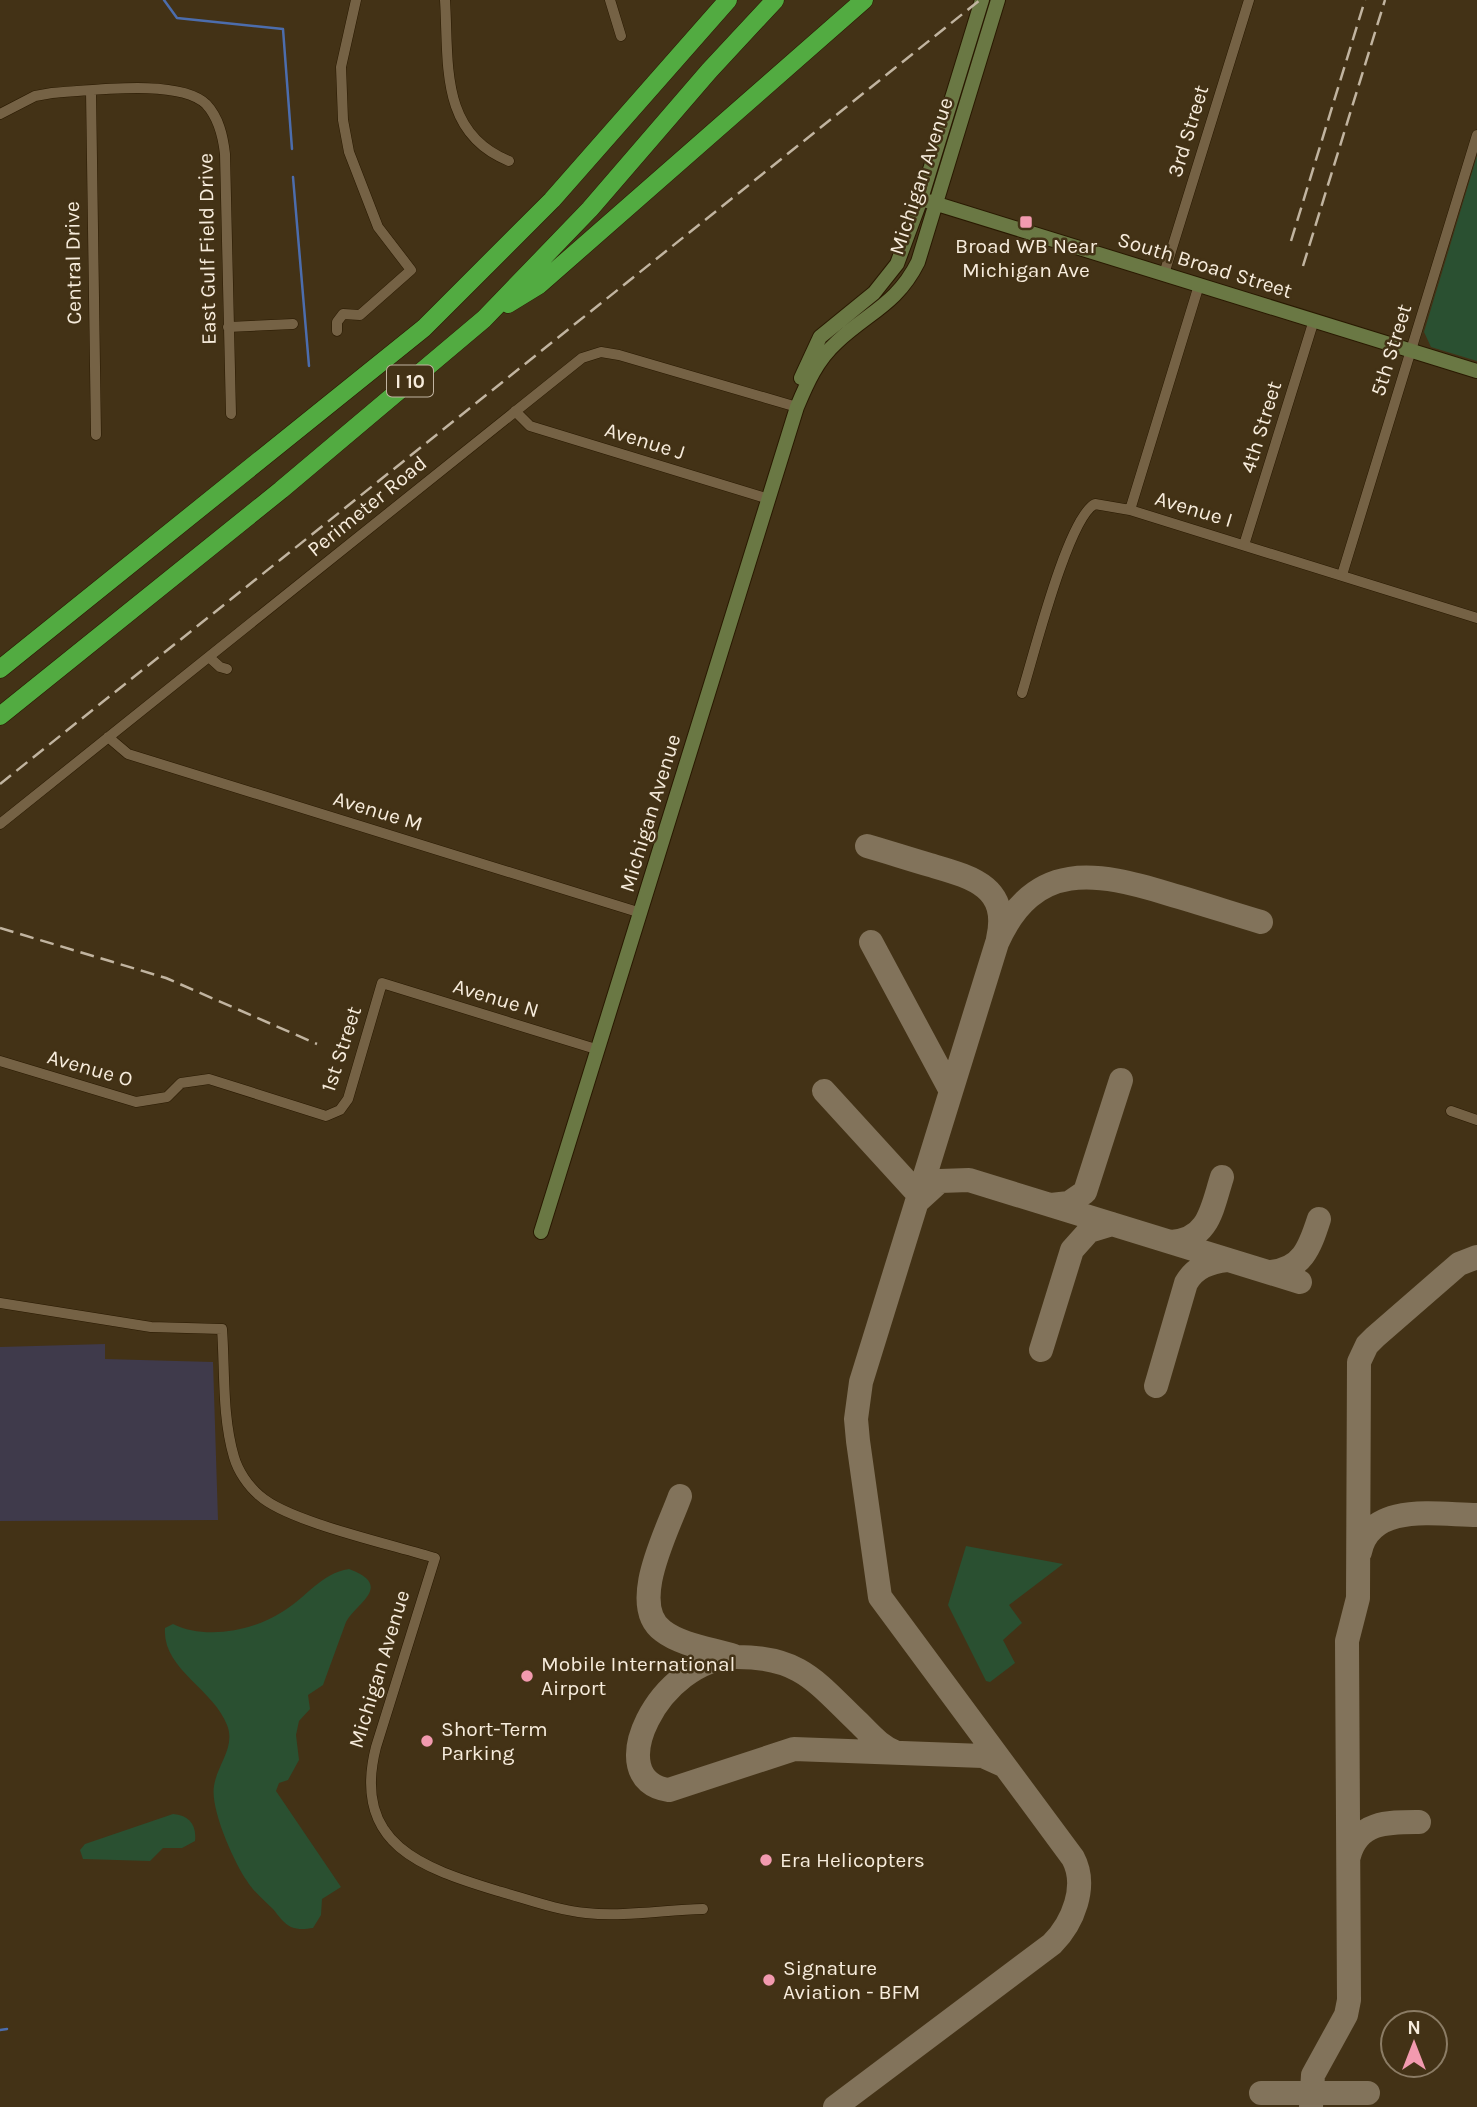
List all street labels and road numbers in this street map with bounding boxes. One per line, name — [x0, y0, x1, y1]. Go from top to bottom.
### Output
street label: 3rd Street — [1163, 82, 1213, 180]
street label: Michigan Avenue — [884, 94, 958, 258]
street label: East Gulf Field Drive — [193, 153, 221, 345]
street label: Central Drive — [60, 201, 86, 325]
street label: South Broad Street — [1115, 227, 1295, 303]
street label: 5th Street — [1366, 301, 1416, 399]
road number: I 10 — [387, 366, 433, 396]
street label: 4th Street — [1236, 378, 1286, 476]
street label: Avenue J — [602, 417, 688, 465]
street label: Perimeter Road — [303, 451, 431, 561]
street label: Avenue I — [1152, 486, 1236, 532]
street label: Michigan Avenue — [615, 731, 685, 895]
street label: Avenue M — [331, 786, 425, 836]
street label: Avenue N — [450, 974, 542, 1022]
street label: 1st Street — [316, 1003, 366, 1095]
street label: Avenue O — [45, 1044, 135, 1092]
street label: Michigan Avenue — [344, 1587, 414, 1751]

